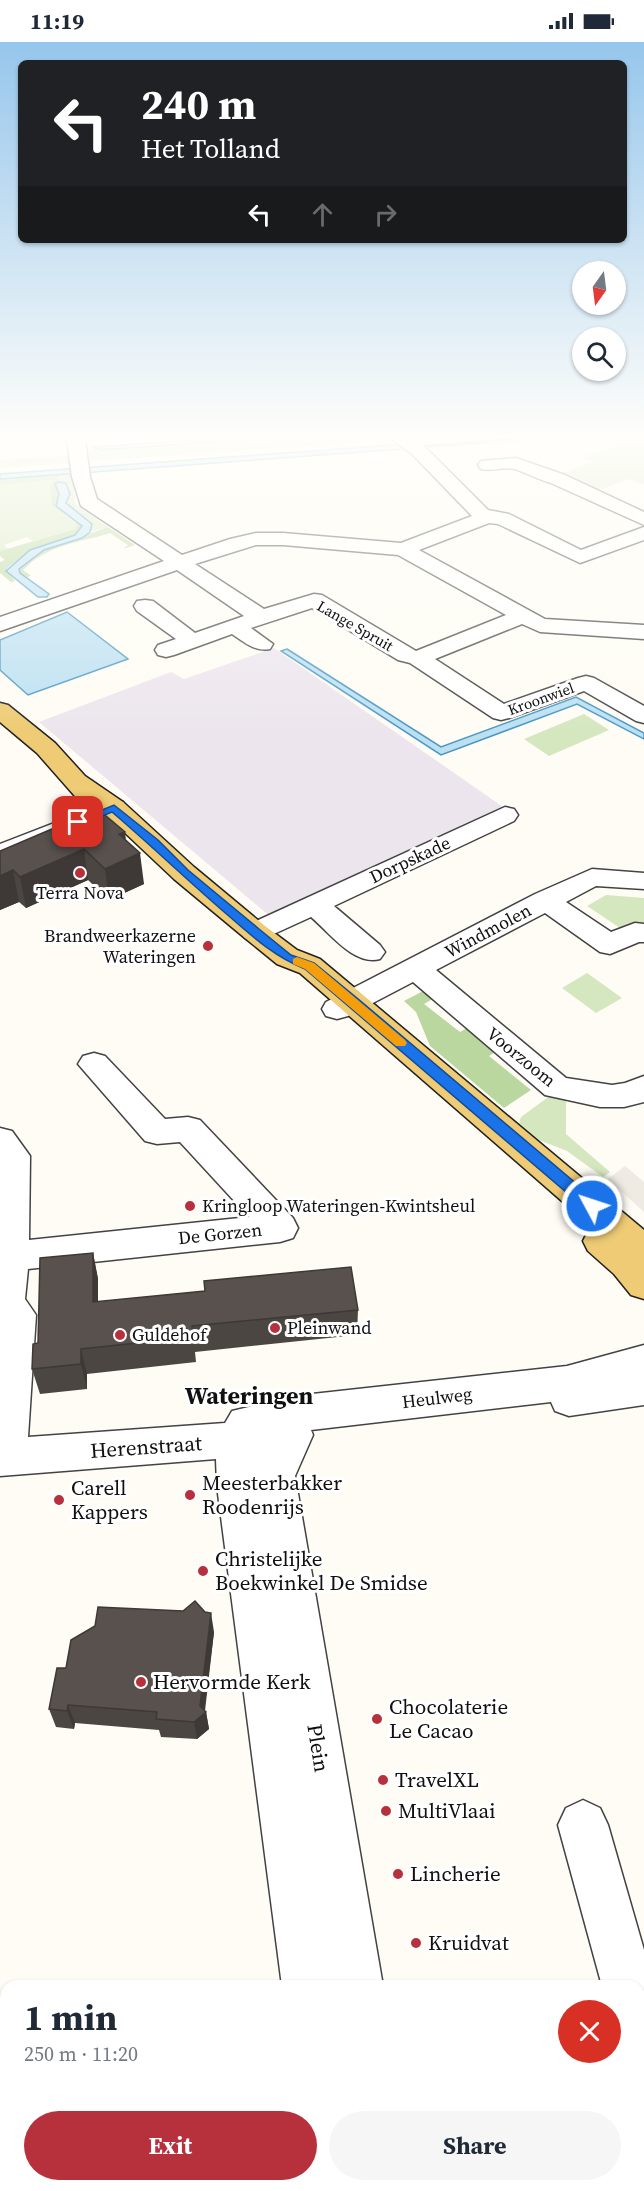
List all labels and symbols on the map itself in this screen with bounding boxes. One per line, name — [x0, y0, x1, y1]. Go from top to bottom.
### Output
north arrow — [572, 261, 626, 315]
street label: Lange Spruit — [313, 595, 397, 656]
street label: Kroonwiel — [505, 677, 577, 720]
pin — [52, 796, 103, 847]
street label: Dorpskade — [365, 830, 454, 889]
marker: Terra Nova — [73, 866, 87, 880]
place label: Terra Nova — [36, 880, 125, 905]
street label: Windmolen — [440, 897, 536, 964]
place label: Brandweerkazerne Wateringen — [44, 923, 196, 969]
marker: Brandweerkazerne Wateringen — [201, 939, 215, 953]
street label: Voorzoom — [481, 1021, 561, 1092]
position arrow — [560, 1174, 624, 1238]
place label: Kringloop Wateringen-Kwintsheul — [202, 1193, 475, 1218]
marker: Kringloop Wateringen-Kwintsheul — [183, 1199, 197, 1213]
street label: De Gorzen — [177, 1217, 263, 1250]
place label: Pleinwand — [287, 1315, 372, 1340]
marker: Pleinwand — [268, 1321, 282, 1335]
place label: Guldehof — [132, 1322, 208, 1347]
marker: Guldehof — [113, 1328, 127, 1342]
district label: Wateringen — [185, 1379, 314, 1412]
street label: Heulweg — [400, 1381, 473, 1414]
street label: Herenstraat — [89, 1428, 203, 1465]
place label: Meesterbakker Roodenrijs — [202, 1468, 342, 1521]
place label: Carell Kappers — [71, 1473, 148, 1526]
marker: Meesterbakker Roodenrijs — [183, 1488, 197, 1502]
marker: Carell Kappers — [52, 1493, 66, 1507]
place label: Christelijke Boekwinkel De Smidse — [215, 1544, 428, 1597]
marker: Christelijke Boekwinkel De Smidse — [196, 1564, 210, 1578]
place label: Hervormde Kerk — [153, 1667, 311, 1696]
marker: Hervormde Kerk — [134, 1675, 148, 1689]
place label: Chocolaterie Le Cacao — [389, 1692, 508, 1745]
marker: Chocolaterie Le Cacao — [370, 1712, 384, 1726]
street label: Plein — [300, 1722, 337, 1774]
place label: TravelXL — [395, 1765, 479, 1794]
marker: TravelXL — [376, 1773, 390, 1787]
place label: MultiVlaai — [398, 1796, 495, 1825]
marker: MultiVlaai — [379, 1804, 393, 1818]
place label: Lincherie — [410, 1859, 501, 1888]
marker: Lincherie — [391, 1867, 405, 1881]
place label: Kruidvat — [428, 1928, 509, 1957]
marker: Kruidvat — [409, 1936, 423, 1950]

